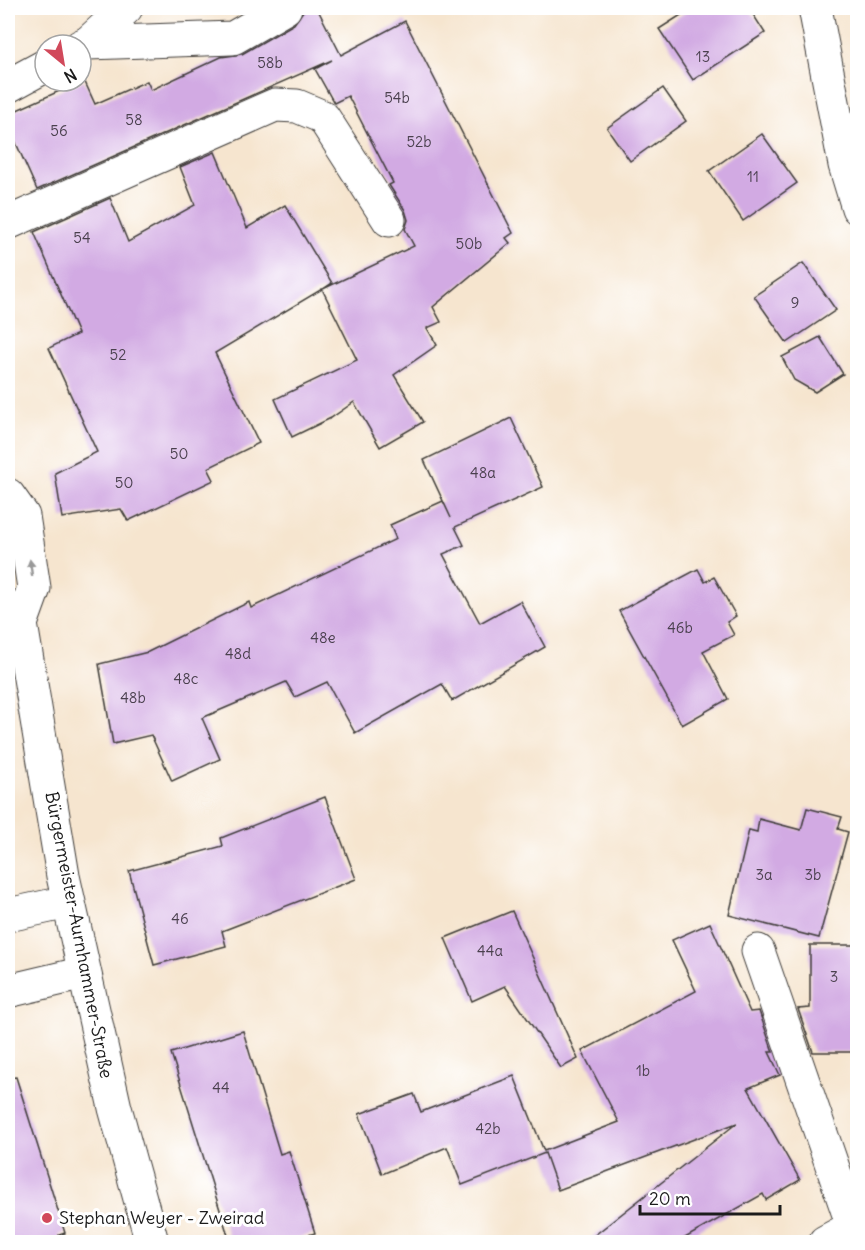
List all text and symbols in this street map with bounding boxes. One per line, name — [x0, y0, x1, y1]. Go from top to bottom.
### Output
north arrow — [33, 33, 93, 93]
house number: 13 — [696, 47, 710, 66]
house number: 58b — [257, 53, 283, 72]
text: N — [61, 65, 80, 87]
house number: 54b — [384, 88, 410, 107]
house number: 58 — [125, 110, 143, 129]
house number: 56 — [50, 121, 68, 140]
house number: 52b — [406, 132, 432, 151]
house number: 11 — [747, 167, 759, 186]
house number: 54 — [73, 228, 91, 247]
house number: 50b — [456, 234, 482, 253]
house number: 9 — [791, 293, 799, 312]
house number: 52 — [110, 345, 126, 364]
house number: 50 — [170, 444, 188, 463]
house number: 48a — [470, 463, 496, 482]
house number: 50 — [115, 473, 133, 492]
one-way arrow — [27, 558, 36, 577]
house number: 46b — [667, 618, 693, 637]
house number: 48e — [310, 628, 336, 647]
house number: 48d — [225, 644, 251, 663]
house number: 48c — [174, 669, 199, 688]
house number: 48b — [120, 688, 146, 707]
street label: Bürgermeister-Aurnhammer-Straße — [40, 790, 119, 1080]
house number: 3a — [755, 865, 773, 884]
house number: 3b — [805, 865, 821, 884]
house number: 46 — [171, 909, 189, 928]
house number: 44a — [477, 941, 503, 960]
house number: 3 — [830, 967, 838, 986]
house number: 1b — [636, 1061, 650, 1080]
house number: 44 — [212, 1078, 230, 1097]
house number: 42b — [475, 1119, 501, 1138]
scale bar — [640, 1178, 780, 1216]
text: 20 m — [649, 1187, 691, 1210]
place label: Stephan Weyer - Zweirad — [59, 1206, 265, 1229]
marker: Stephan Weyer - Zweirad — [40, 1211, 54, 1225]

